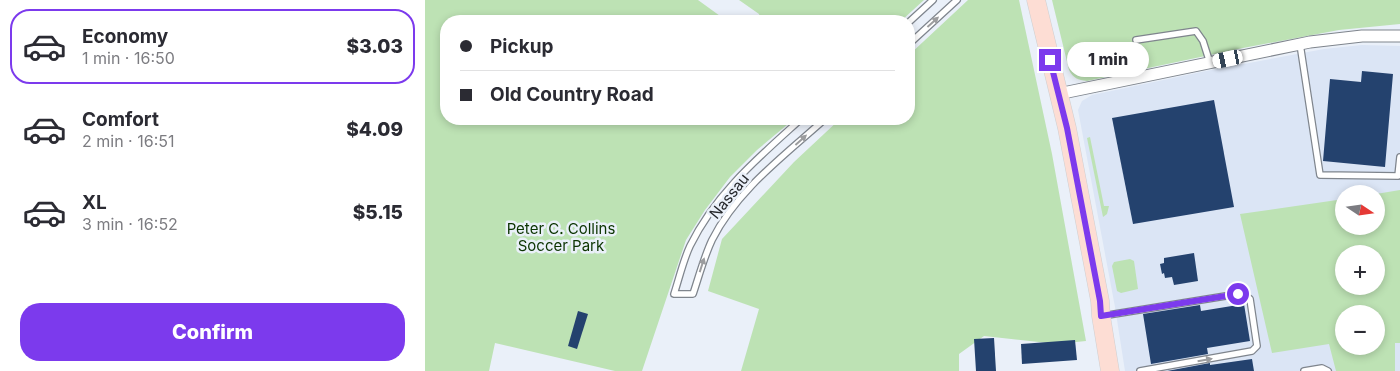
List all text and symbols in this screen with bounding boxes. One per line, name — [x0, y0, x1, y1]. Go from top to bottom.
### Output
one-way arrow — [927, 16, 939, 28]
icon: car — [22, 24, 67, 69]
text: Economy — [82, 25, 168, 48]
text: $3.03 — [347, 35, 403, 58]
text: Pickup — [490, 35, 553, 58]
callout: 1 min — [1067, 42, 1150, 78]
text: 1 min · 16:50 — [82, 48, 175, 68]
route end — [1039, 49, 1061, 71]
text: 1 min — [1088, 49, 1128, 69]
car — [1211, 49, 1244, 69]
text: Old Country Road — [490, 83, 654, 106]
icon: car — [22, 107, 67, 152]
text: Comfort — [82, 108, 159, 131]
text: $4.09 — [346, 118, 403, 141]
text: 2 min · 16:51 — [82, 131, 174, 151]
one-way arrow — [795, 134, 807, 146]
street label: Nassau — [705, 169, 753, 223]
north arrow — [1335, 185, 1385, 235]
map controls — [1335, 185, 1385, 355]
icon: car — [22, 190, 67, 235]
text: XL — [82, 191, 107, 214]
text: $5.15 — [353, 201, 403, 224]
text: 3 min · 16:52 — [82, 214, 178, 234]
park label: Peter C. Collins Soccer Park — [507, 219, 615, 255]
button: + — [1335, 245, 1385, 295]
one-way arrow — [699, 258, 706, 273]
route start — [1227, 283, 1249, 305]
button: Confirm — [20, 303, 405, 361]
button: − — [1335, 305, 1385, 355]
one-way arrow — [1198, 355, 1214, 363]

